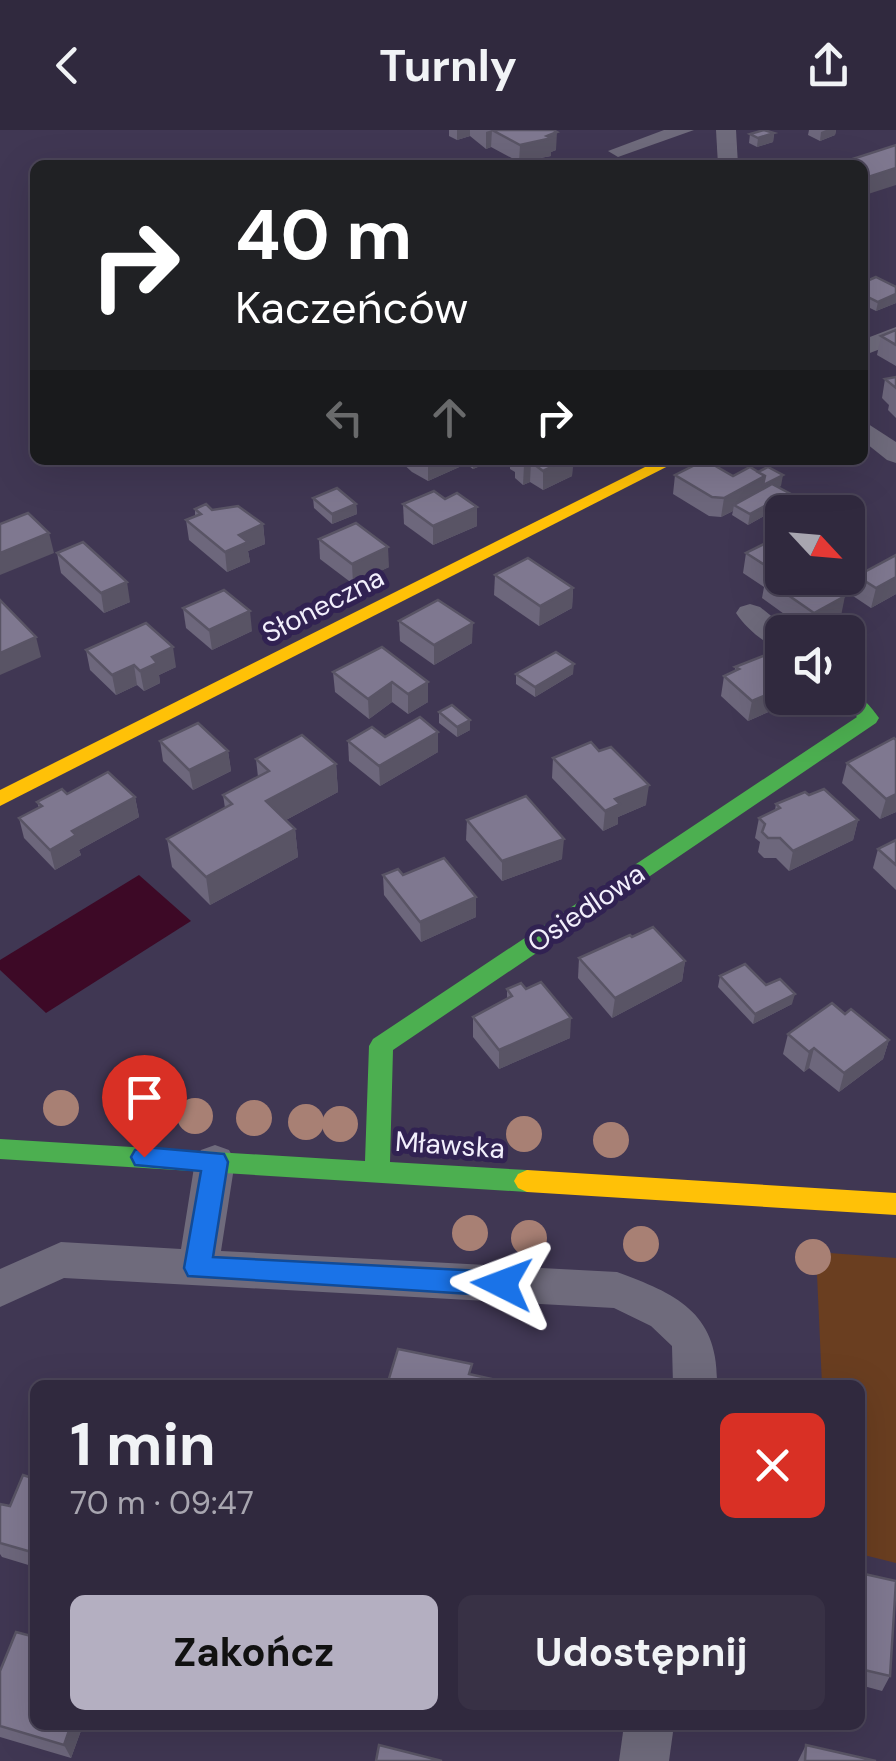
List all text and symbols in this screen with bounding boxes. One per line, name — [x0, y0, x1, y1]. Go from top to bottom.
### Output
text: Turnly — [379, 36, 517, 95]
icon: back — [40, 38, 95, 93]
icon: share — [801, 38, 856, 93]
text: 40 m — [235, 190, 412, 281]
icon: right — [70, 200, 200, 330]
text: Kaczeńców — [235, 278, 468, 337]
icon: left — [317, 390, 372, 445]
icon: ahead — [422, 390, 477, 445]
icon: right — [527, 390, 582, 445]
north arrow — [765, 495, 865, 595]
map controls — [765, 495, 865, 715]
street label: Słoneczna — [256, 559, 390, 651]
button: sound — [765, 615, 865, 715]
street label: Osiedlowa — [520, 855, 652, 961]
pin — [102, 1055, 187, 1158]
icon: arrive — [117, 1070, 172, 1125]
street label: Mławska — [394, 1123, 506, 1167]
position arrow — [450, 1232, 554, 1336]
text: 1 min — [70, 1405, 216, 1484]
button: close — [720, 1413, 825, 1518]
text: 70 m · 09:47 — [70, 1482, 254, 1524]
button: Zakończ — [70, 1595, 438, 1710]
button: Udostępnij — [458, 1595, 825, 1710]

